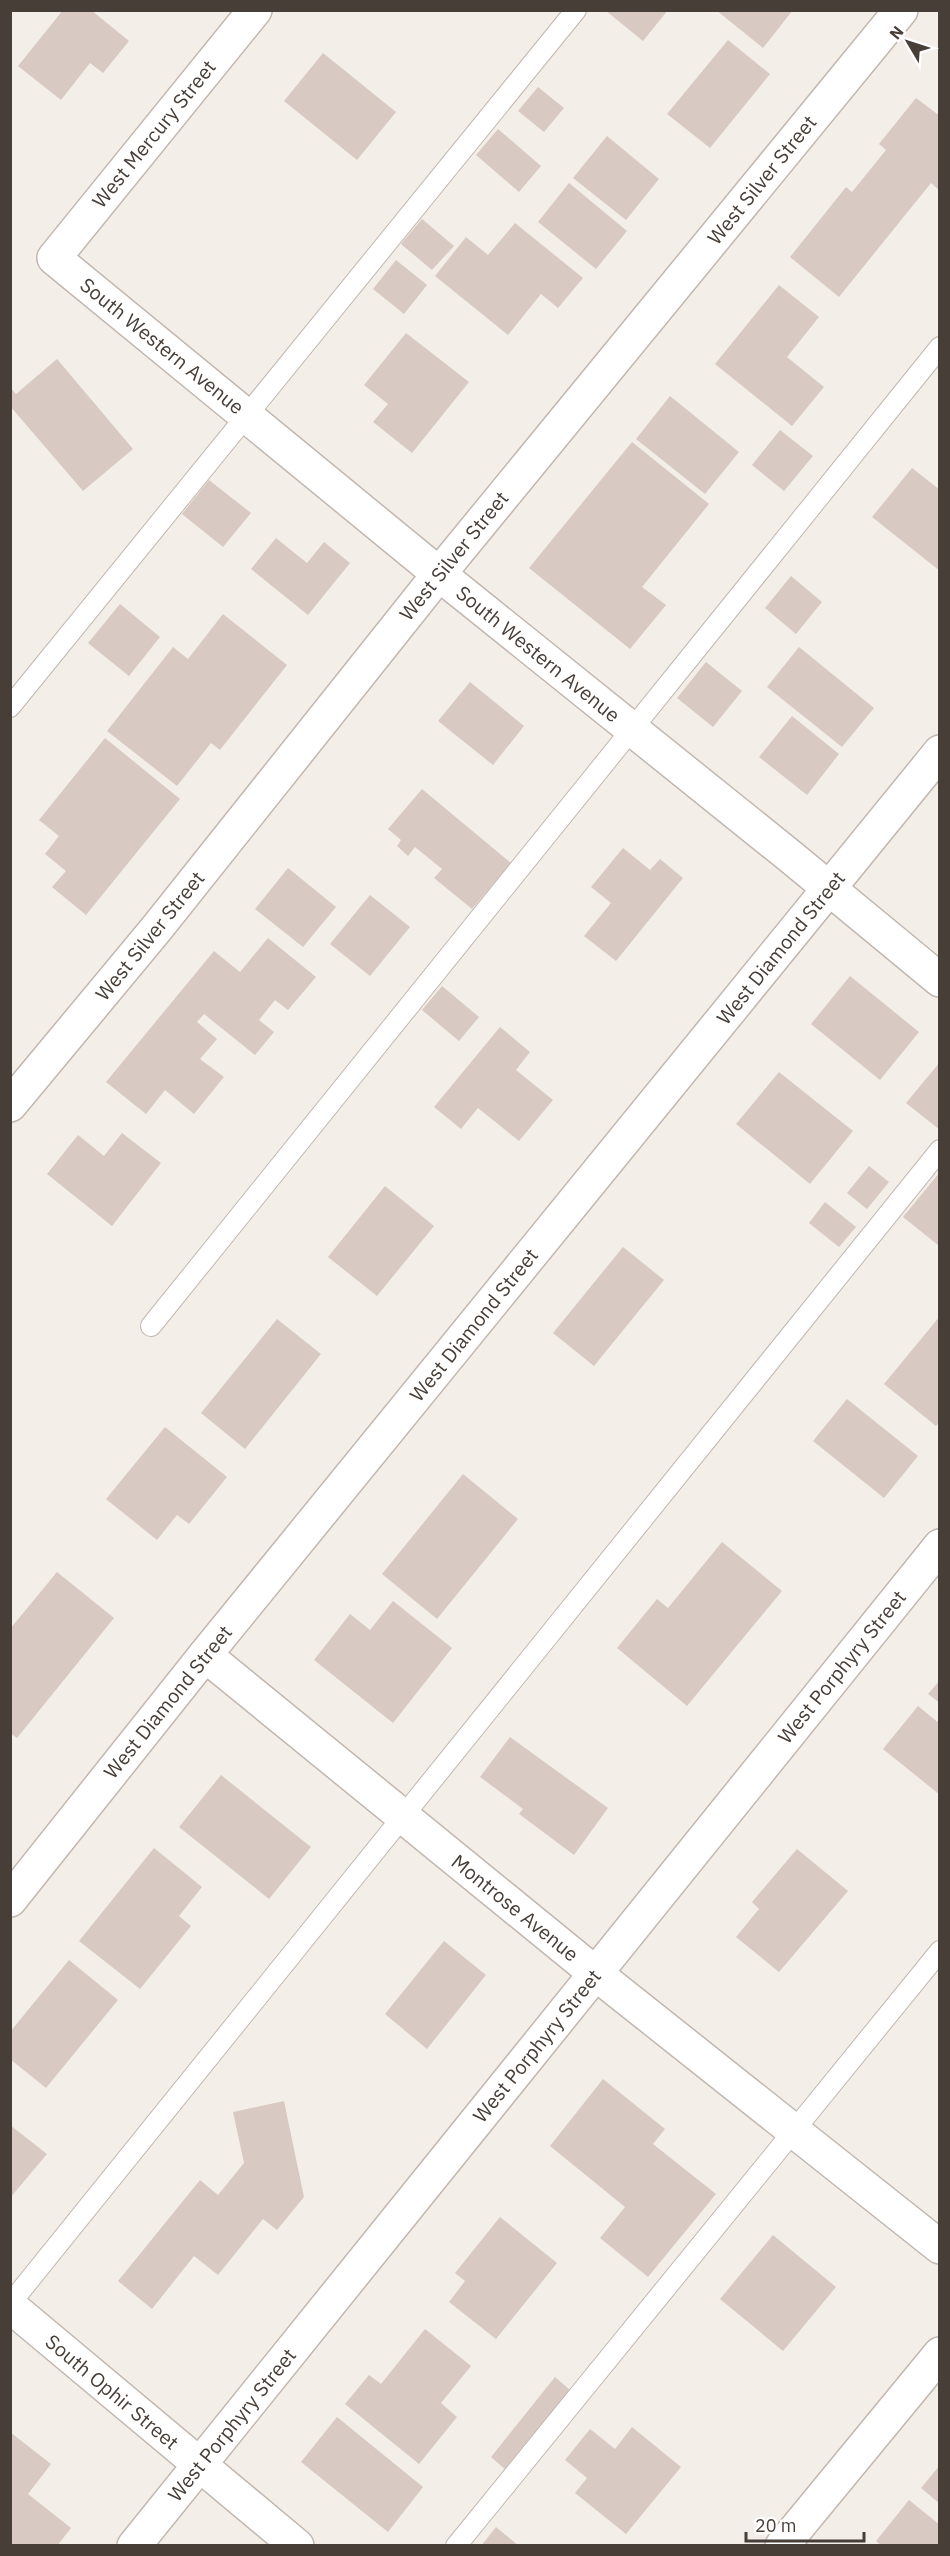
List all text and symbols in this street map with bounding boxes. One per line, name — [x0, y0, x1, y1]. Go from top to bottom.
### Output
north arrow — [878, 12, 938, 72]
text: N — [885, 22, 908, 43]
street label: West Mercury Street — [86, 54, 222, 213]
street label: West Silver Street — [701, 109, 822, 250]
street label: South Western Avenue — [75, 271, 250, 420]
street label: West Silver Street — [393, 485, 514, 626]
street label: South Western Avenue — [451, 579, 626, 728]
street label: West Silver Street — [89, 865, 210, 1006]
street label: West Diamond Street — [710, 865, 851, 1030]
street label: West Diamond Street — [403, 1242, 544, 1407]
street label: West Porphyry Street — [771, 1584, 912, 1749]
street label: West Diamond Street — [97, 1619, 238, 1784]
street label: Montrose Avenue — [446, 1848, 585, 1967]
street label: West Porphyry Street — [466, 1963, 607, 2128]
street label: South Ophir Street — [40, 2328, 185, 2455]
street label: West Porphyry Street — [161, 2342, 302, 2507]
scale bar — [746, 2505, 864, 2543]
text: 20 m — [755, 2514, 797, 2537]

